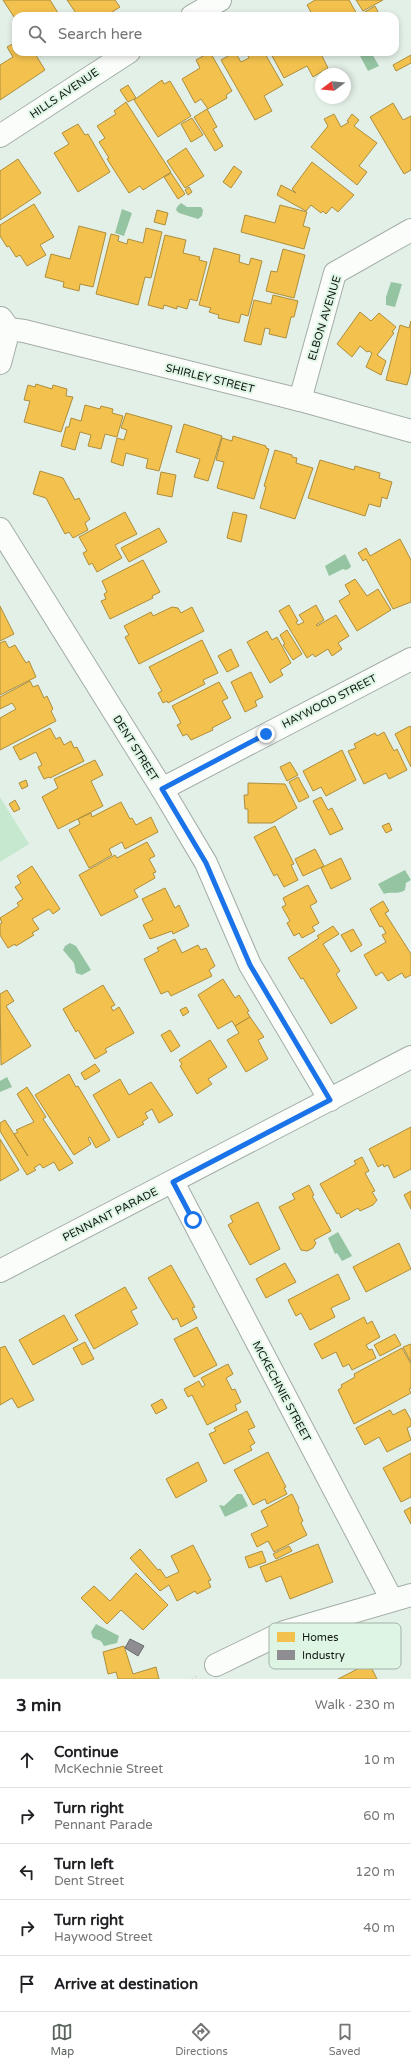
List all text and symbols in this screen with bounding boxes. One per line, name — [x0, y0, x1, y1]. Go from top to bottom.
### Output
search box — [12, 12, 399, 56]
icon: search — [26, 23, 48, 45]
text: Search here — [58, 25, 142, 43]
street label: HILLS AVENUE — [27, 66, 101, 121]
north arrow — [315, 68, 351, 104]
street label: ELBON AVENUE — [305, 274, 344, 362]
street label: SHIRLEY STREET — [164, 361, 256, 396]
street label: HAYWOOD STREET — [280, 672, 379, 731]
street label: DENT STREET — [110, 713, 161, 784]
route end — [257, 725, 275, 743]
street label: PENNANT PARADE — [60, 1185, 160, 1244]
route start — [184, 1211, 202, 1229]
street label: MCKECHNIE STREET — [250, 1339, 314, 1444]
legend — [269, 1623, 401, 1669]
text: Homes — [302, 1631, 338, 1644]
text: Industry — [302, 1649, 345, 1662]
text: 3 min — [16, 1695, 61, 1716]
text: Walk · 230 m — [315, 1697, 395, 1713]
text: Continue — [54, 1743, 118, 1761]
icon: ahead — [16, 1749, 38, 1771]
text: 10 m — [363, 1752, 395, 1768]
text: McKechnie Street — [54, 1761, 163, 1777]
text: Turn right — [54, 1799, 124, 1817]
icon: right — [16, 1805, 38, 1827]
text: 60 m — [363, 1808, 395, 1824]
text: Pennant Parade — [54, 1817, 153, 1833]
text: Turn left — [54, 1855, 114, 1873]
icon: left — [16, 1861, 38, 1883]
text: 120 m — [355, 1864, 395, 1880]
text: Dent Street — [54, 1873, 124, 1889]
text: Turn right — [54, 1911, 124, 1929]
icon: right — [16, 1917, 38, 1939]
text: 40 m — [363, 1920, 395, 1936]
text: Haywood Street — [54, 1929, 153, 1945]
icon: arrive — [16, 1973, 38, 1995]
text: Arrive at destination — [54, 1975, 198, 1993]
tab: Map — [50, 2021, 74, 2058]
tab: Directions — [175, 2021, 228, 2058]
tab: Saved — [329, 2021, 361, 2058]

